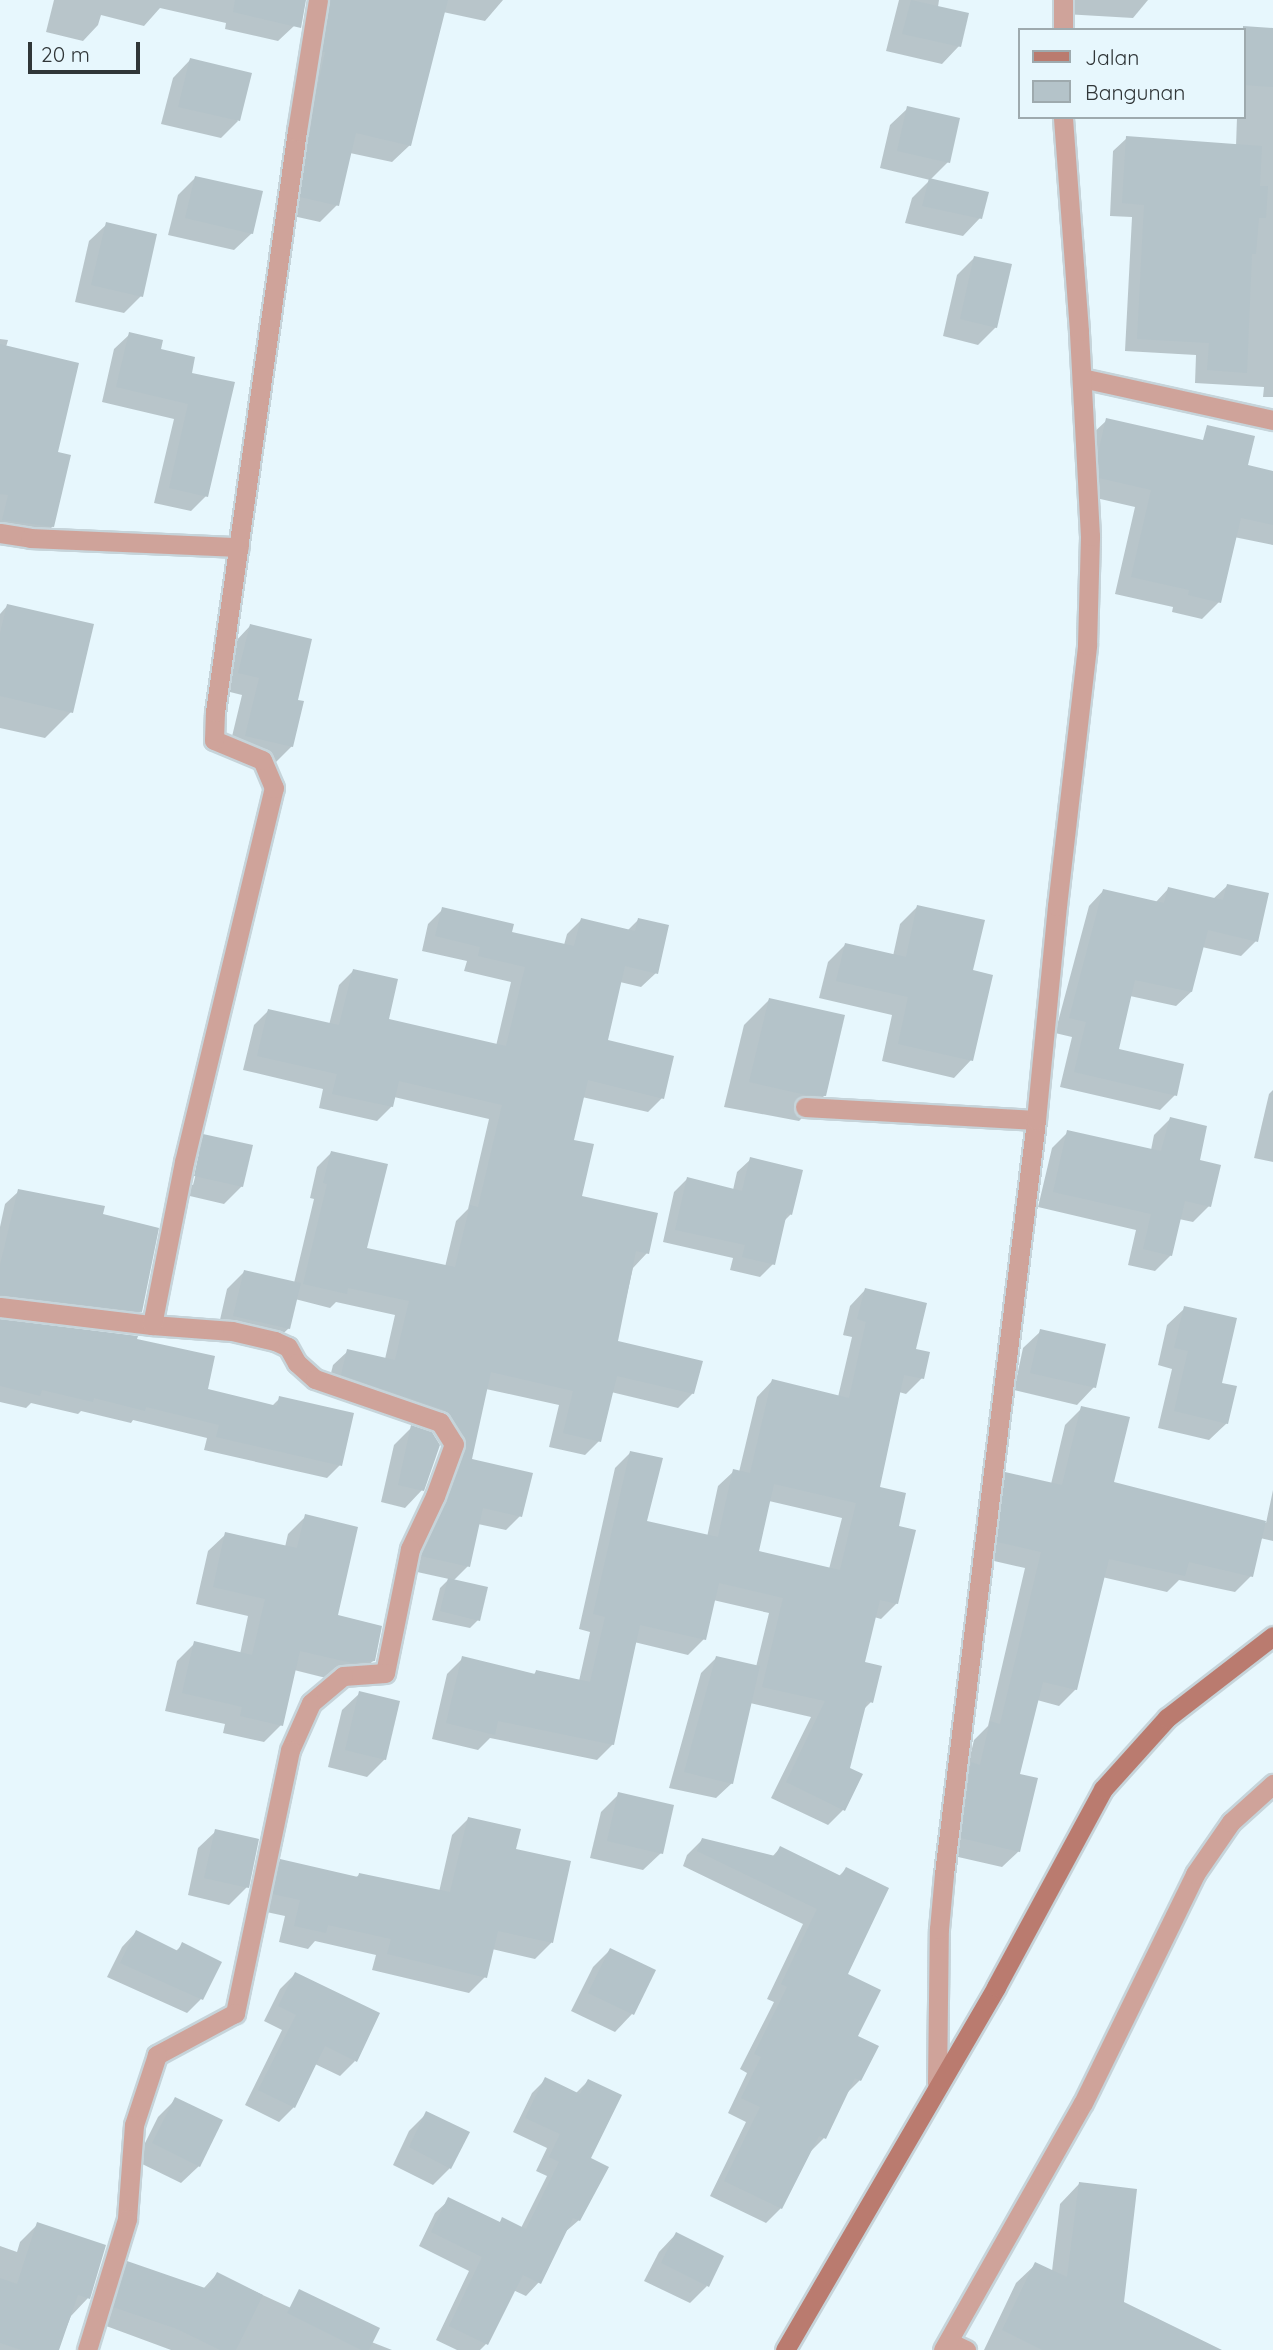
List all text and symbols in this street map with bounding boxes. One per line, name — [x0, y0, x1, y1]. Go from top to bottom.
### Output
scale bar — [32, 28, 144, 72]
legend — [1018, 28, 1245, 119]
text: 20 m — [41, 41, 90, 67]
text: Jalan — [1085, 44, 1139, 70]
text: Bangunan — [1085, 79, 1185, 105]

